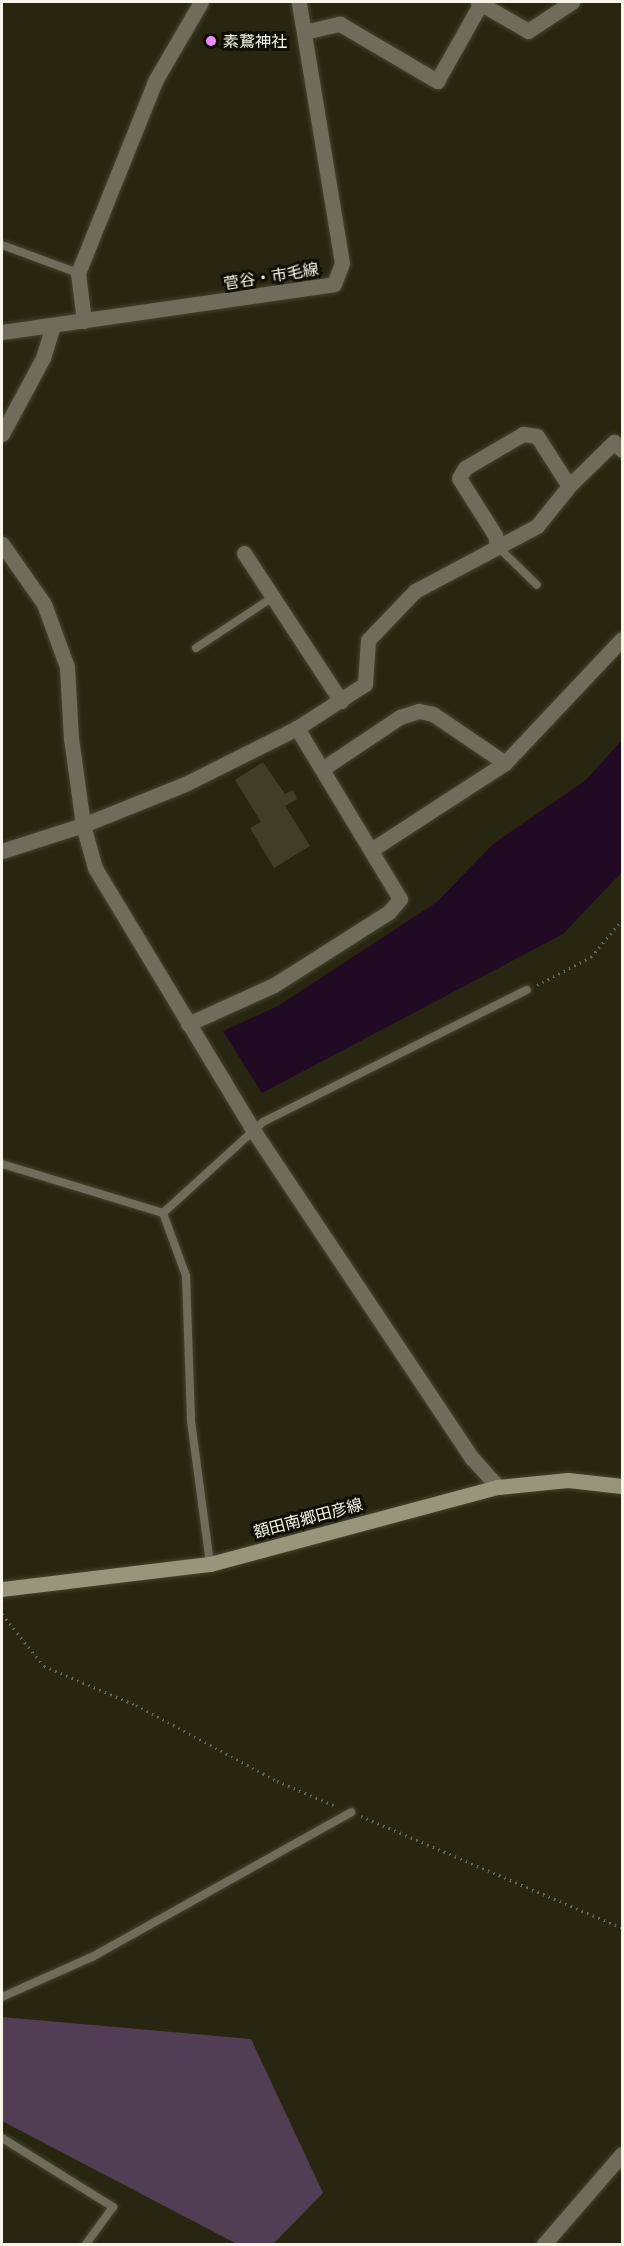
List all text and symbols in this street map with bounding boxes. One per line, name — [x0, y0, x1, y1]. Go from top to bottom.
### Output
place label: 素鵞神社 — [223, 31, 287, 51]
marker: 素鵞神社 — [204, 34, 218, 48]
street label: 菅谷・市毛線 — [222, 259, 320, 293]
street label: 額田南郷田彦線 — [251, 1494, 365, 1542]

